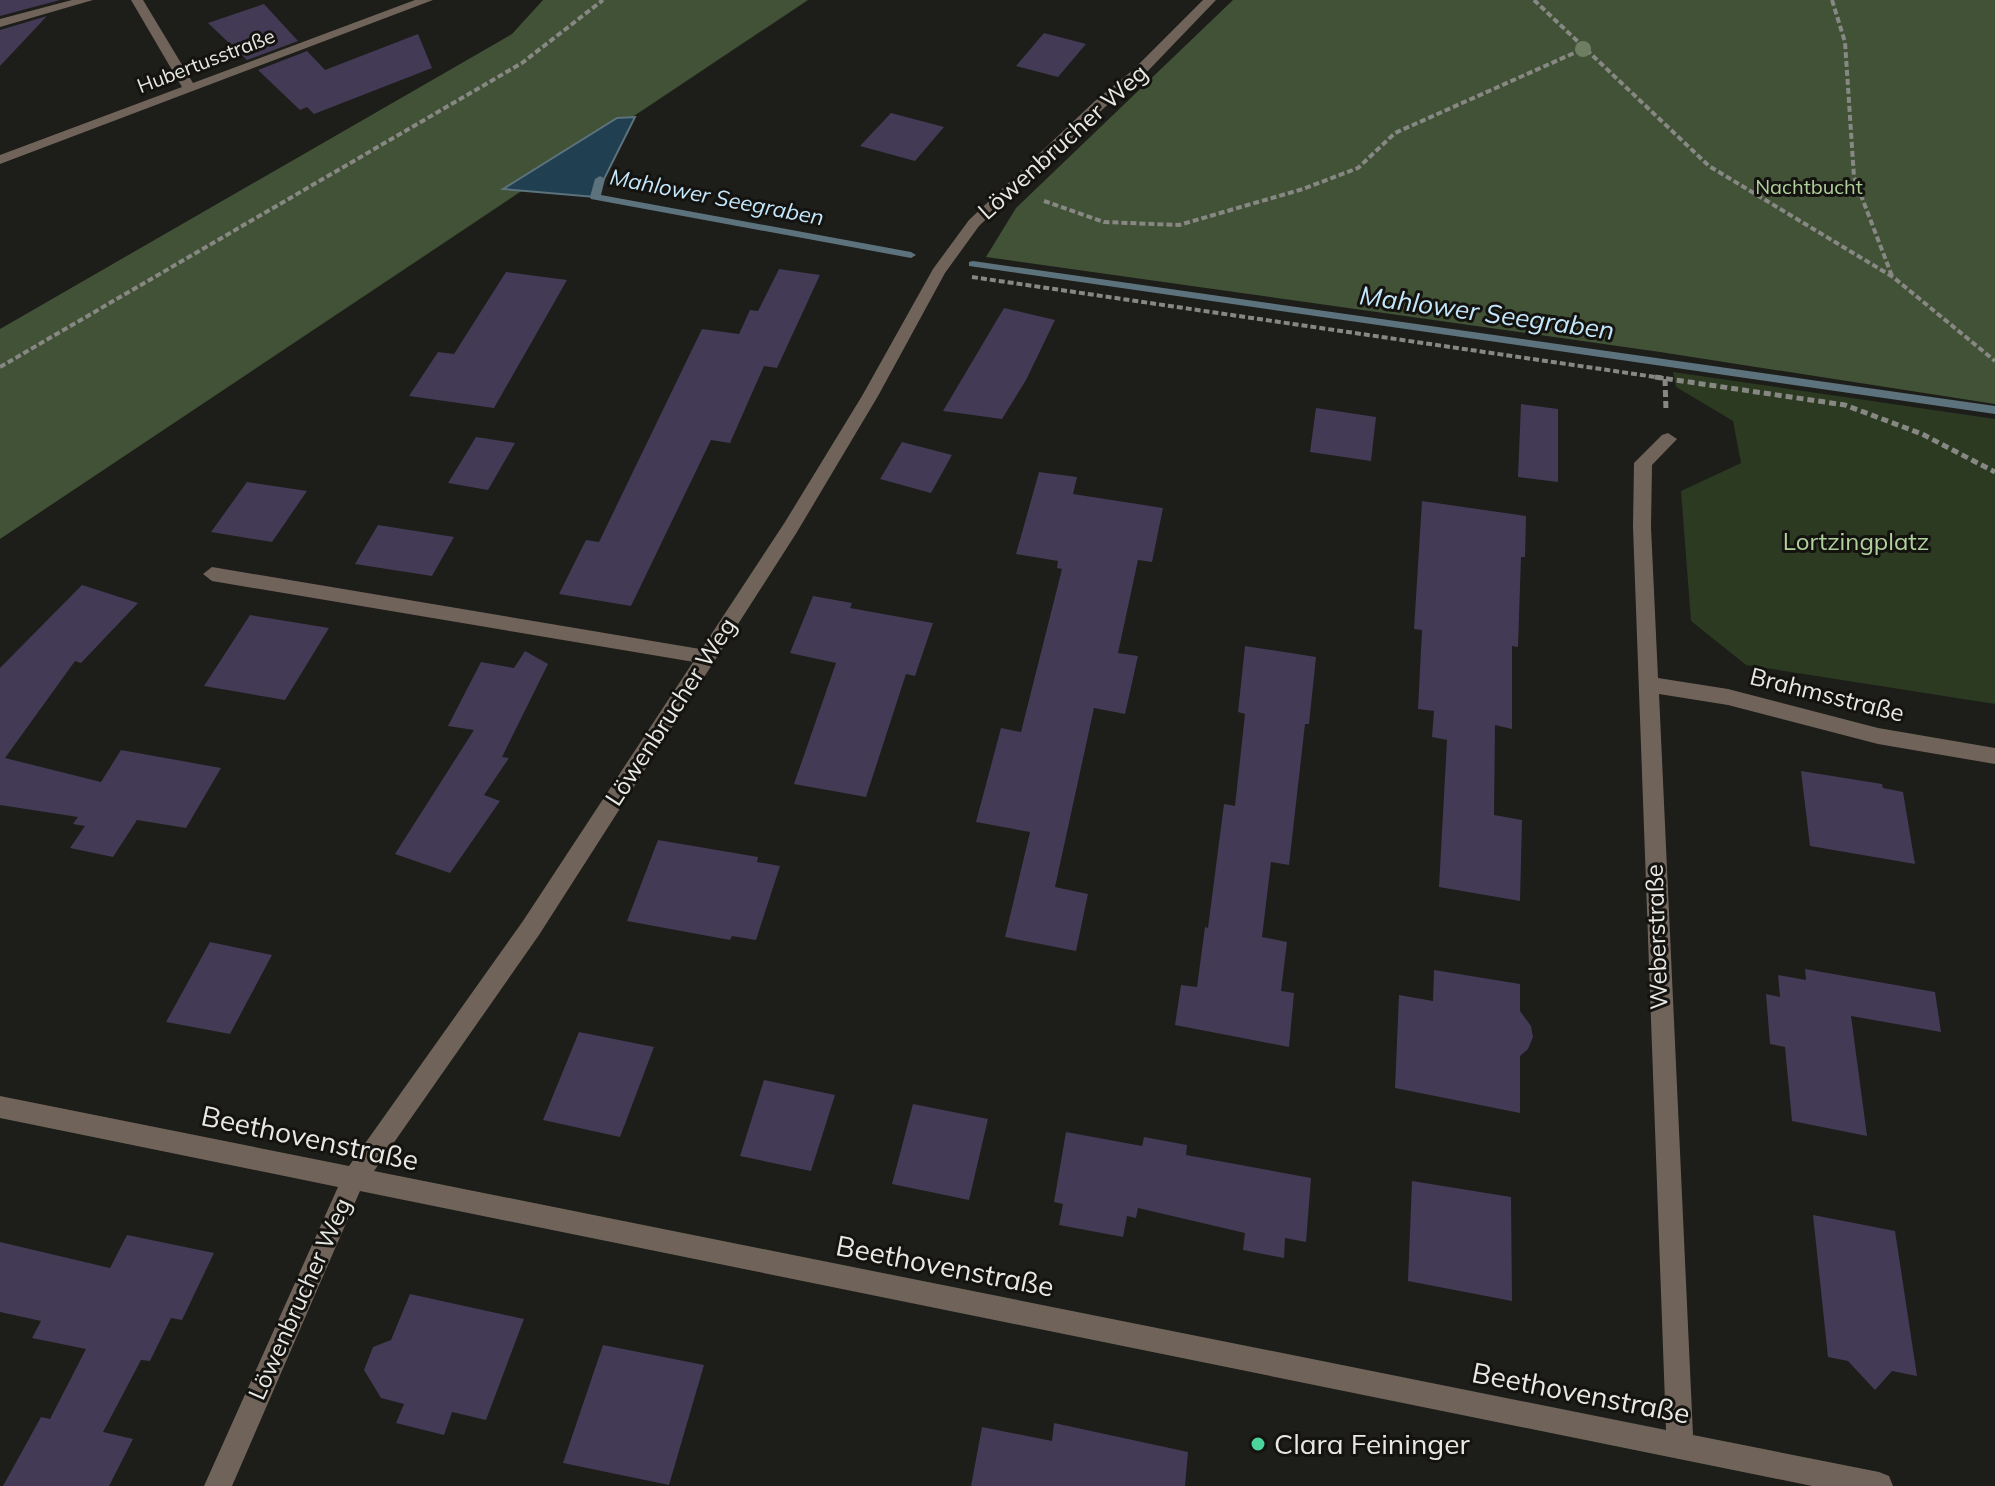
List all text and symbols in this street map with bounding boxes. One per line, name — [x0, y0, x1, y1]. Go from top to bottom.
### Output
street label: Hubertusstraße — [133, 23, 278, 98]
street label: Löwenbrucher Weg — [971, 57, 1153, 225]
water label: Mahlower Seegraben — [608, 163, 826, 231]
park label: Nachtbucht — [1755, 174, 1863, 199]
water label: Mahlower Seegraben — [1358, 278, 1617, 347]
park label: Lortzingplatz — [1783, 526, 1929, 556]
street label: Löwenbrucher Weg — [598, 612, 742, 811]
street label: Brahmsstraße — [1747, 660, 1907, 728]
street label: Weberstraße — [1638, 864, 1674, 1010]
street label: Beethovenstraße — [198, 1097, 422, 1178]
street label: Löwenbrucher Weg — [241, 1193, 357, 1404]
street label: Beethovenstraße — [833, 1227, 1057, 1304]
street label: Beethovenstraße — [1469, 1354, 1693, 1431]
place label: Clara Feininger — [1274, 1426, 1470, 1461]
marker: Clara Feininger — [1249, 1435, 1267, 1453]

